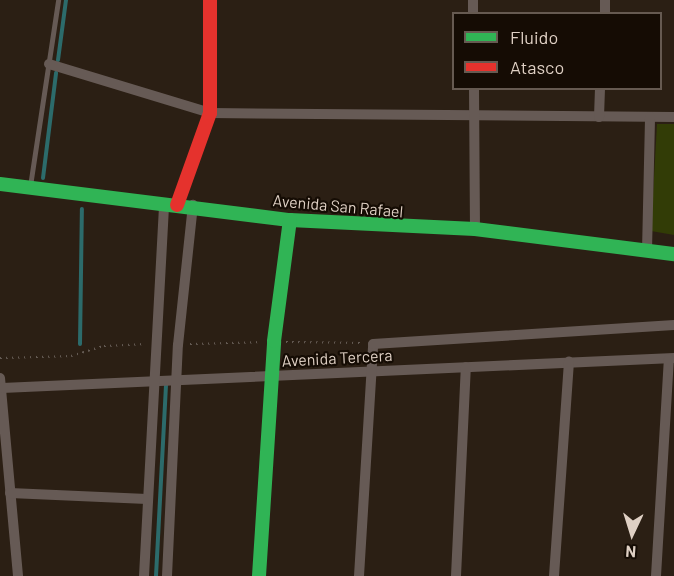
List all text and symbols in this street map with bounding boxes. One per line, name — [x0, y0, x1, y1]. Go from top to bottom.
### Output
legend — [452, 12, 662, 90]
text: Fluido — [510, 26, 558, 48]
text: Atasco — [510, 56, 564, 78]
street label: Avenida San Rafael — [272, 191, 404, 221]
street label: Avenida Tercera — [281, 346, 393, 370]
north arrow — [602, 504, 662, 564]
text: N — [625, 543, 637, 562]

